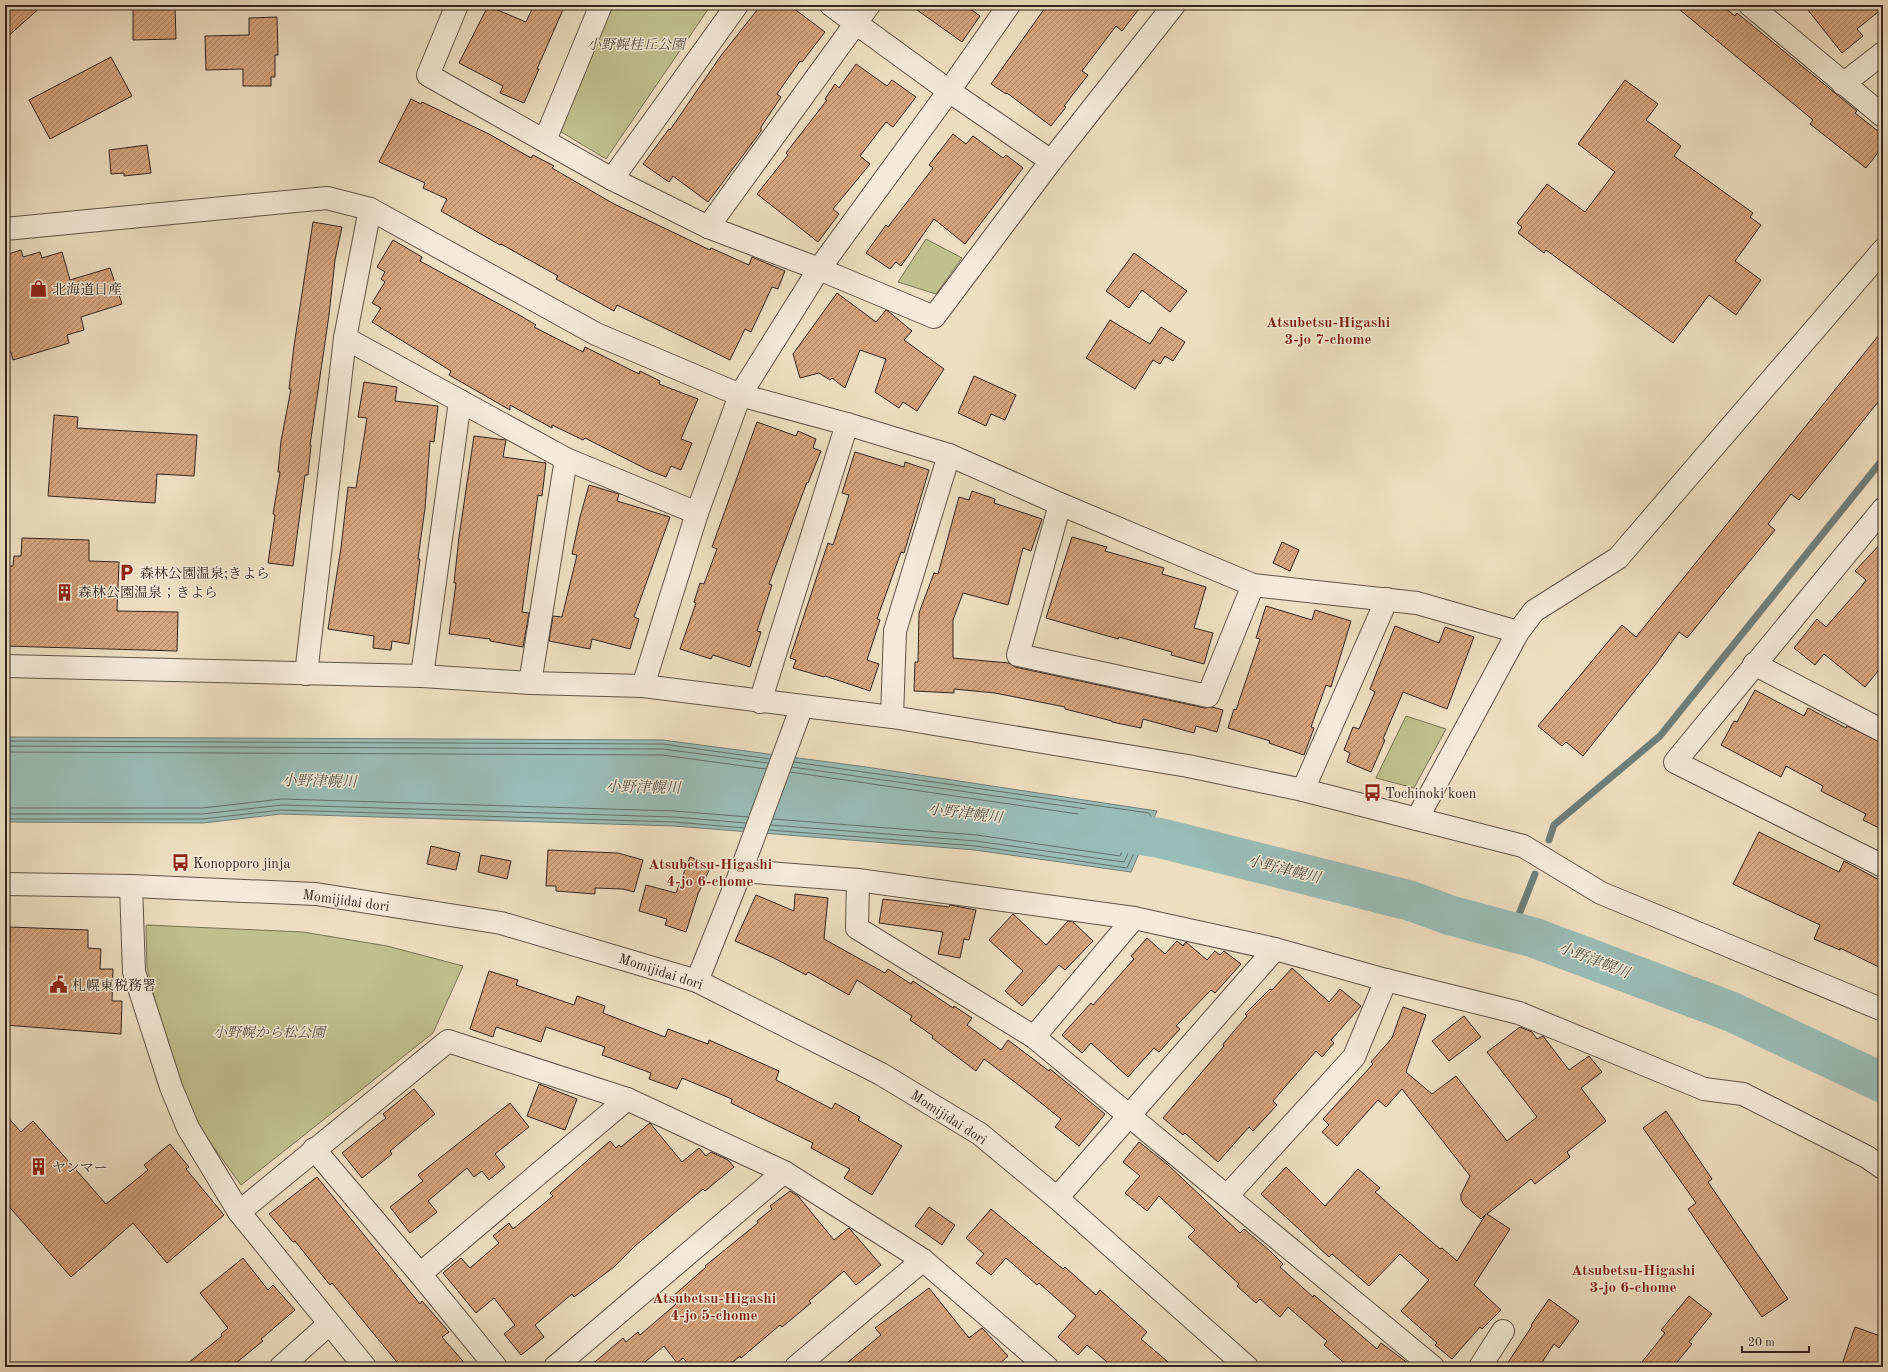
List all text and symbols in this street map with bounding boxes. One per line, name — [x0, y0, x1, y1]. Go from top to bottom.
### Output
park label: 小野幌桂丘公園 — [587, 37, 687, 52]
shop icon: 北海道日産 — [29, 279, 49, 299]
place label: 北海道日産 — [52, 282, 122, 297]
district label: Atsubetsu-Higashi 3-jo 7-chome — [1266, 316, 1390, 348]
parking icon: 森林公園温泉;きよら — [117, 563, 137, 583]
place label: 森林公園温泉;きよら — [140, 566, 270, 581]
building icon: 森林公園温泉；きよら — [55, 582, 75, 602]
place label: 森林公園温泉；きよら — [78, 585, 218, 600]
water label: 小野津幌川 — [281, 772, 359, 791]
water label: 小野津幌川 — [605, 778, 683, 797]
bus stop icon: Tochinoki koen — [1362, 783, 1382, 803]
place label: Tochinoki koen — [1385, 787, 1477, 801]
water label: 小野津幌川 — [927, 800, 1005, 827]
water label: 小野津幌川 — [1245, 852, 1324, 887]
bus stop icon: Konopporo jinja — [170, 853, 190, 873]
place label: Konopporo jinja — [193, 857, 290, 871]
district label: Atsubetsu-Higashi 4-jo 6-chome — [648, 858, 772, 890]
street label: Momijidai dori — [302, 888, 390, 914]
water label: 小野津幌川 — [1556, 939, 1634, 983]
street label: Momijidai dori — [617, 952, 705, 992]
public building icon: 札幌東税務署 — [49, 975, 69, 995]
place label: 札幌東税務署 — [72, 978, 156, 993]
park label: 小野幌から松公園 — [213, 1025, 327, 1040]
street label: Momijidai dori — [908, 1088, 989, 1148]
building icon: ヤンマー — [29, 1157, 49, 1177]
place label: ヤンマー — [52, 1161, 108, 1175]
district label: Atsubetsu-Higashi 3-jo 6-chome — [1571, 1264, 1695, 1296]
district label: Atsubetsu-Higashi 4-jo 5-chome — [652, 1292, 776, 1324]
scale bar — [1742, 1328, 1809, 1354]
text: 20 m — [1748, 1337, 1775, 1349]

